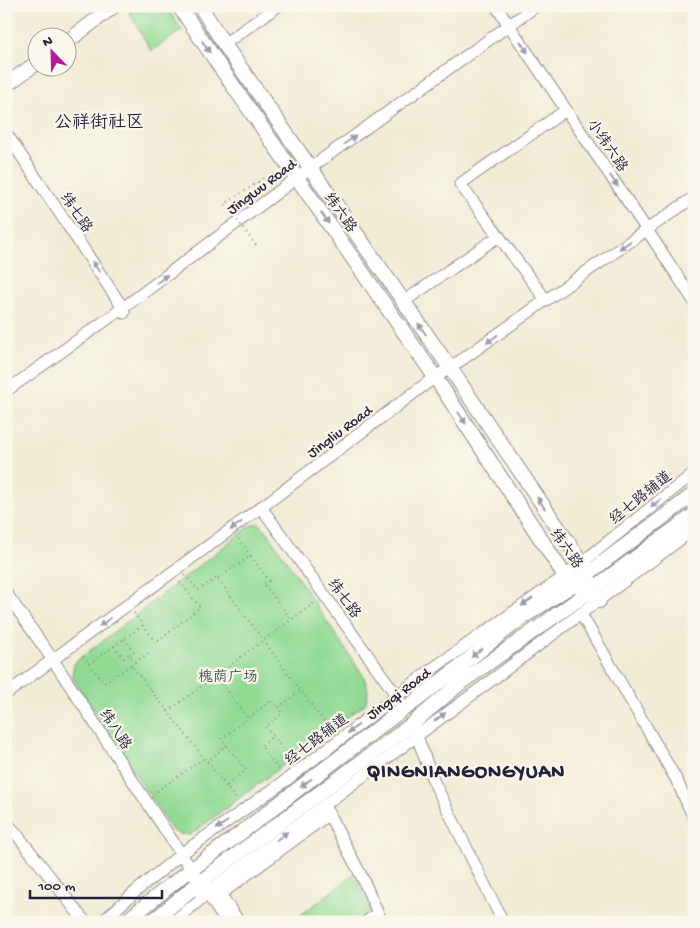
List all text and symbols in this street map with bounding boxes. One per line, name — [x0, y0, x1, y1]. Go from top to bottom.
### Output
north arrow — [28, 28, 78, 78]
text: N — [40, 33, 55, 52]
one-way arrow — [202, 40, 211, 54]
one-way arrow — [519, 40, 528, 53]
district label: 公祥街社区 — [54, 112, 144, 134]
street label: 小纬六路 — [582, 116, 631, 176]
one-way arrow — [343, 135, 357, 145]
street label: Jingwu Road — [224, 155, 301, 219]
one-way arrow — [609, 175, 619, 188]
street label: 纬七路 — [55, 189, 96, 237]
street label: 纬六路 — [319, 189, 360, 237]
one-way arrow — [320, 211, 330, 224]
one-way arrow — [618, 240, 632, 250]
one-way arrow — [91, 261, 101, 274]
one-way arrow — [155, 273, 168, 284]
one-way arrow — [417, 322, 427, 336]
one-way arrow — [486, 333, 499, 344]
street label: Jingliu Road — [304, 402, 377, 463]
one-way arrow — [457, 412, 467, 425]
street label: 经七路辅道 — [606, 468, 676, 529]
one-way arrow — [536, 496, 546, 510]
one-way arrow — [650, 498, 663, 509]
one-way arrow — [229, 521, 243, 531]
street label: 纬六路 — [545, 525, 586, 573]
street label: 纬七路 — [323, 575, 365, 623]
one-way arrow — [521, 597, 534, 608]
one-way arrow — [98, 617, 112, 627]
one-way arrow — [471, 647, 484, 658]
street label: Jingqi Road — [364, 664, 436, 724]
park label: 槐荫广场 — [198, 668, 258, 687]
street label: 纬八路 — [95, 706, 135, 754]
street label: 经七路辅道 — [282, 711, 353, 770]
one-way arrow — [433, 712, 446, 723]
one-way arrow — [347, 724, 360, 735]
district label: QINGNIANGONGYUAN — [367, 762, 565, 785]
one-way arrow — [300, 777, 313, 788]
one-way arrow — [215, 820, 229, 830]
one-way arrow — [275, 831, 289, 841]
scale bar — [30, 868, 162, 900]
text: 100 m — [37, 878, 76, 896]

